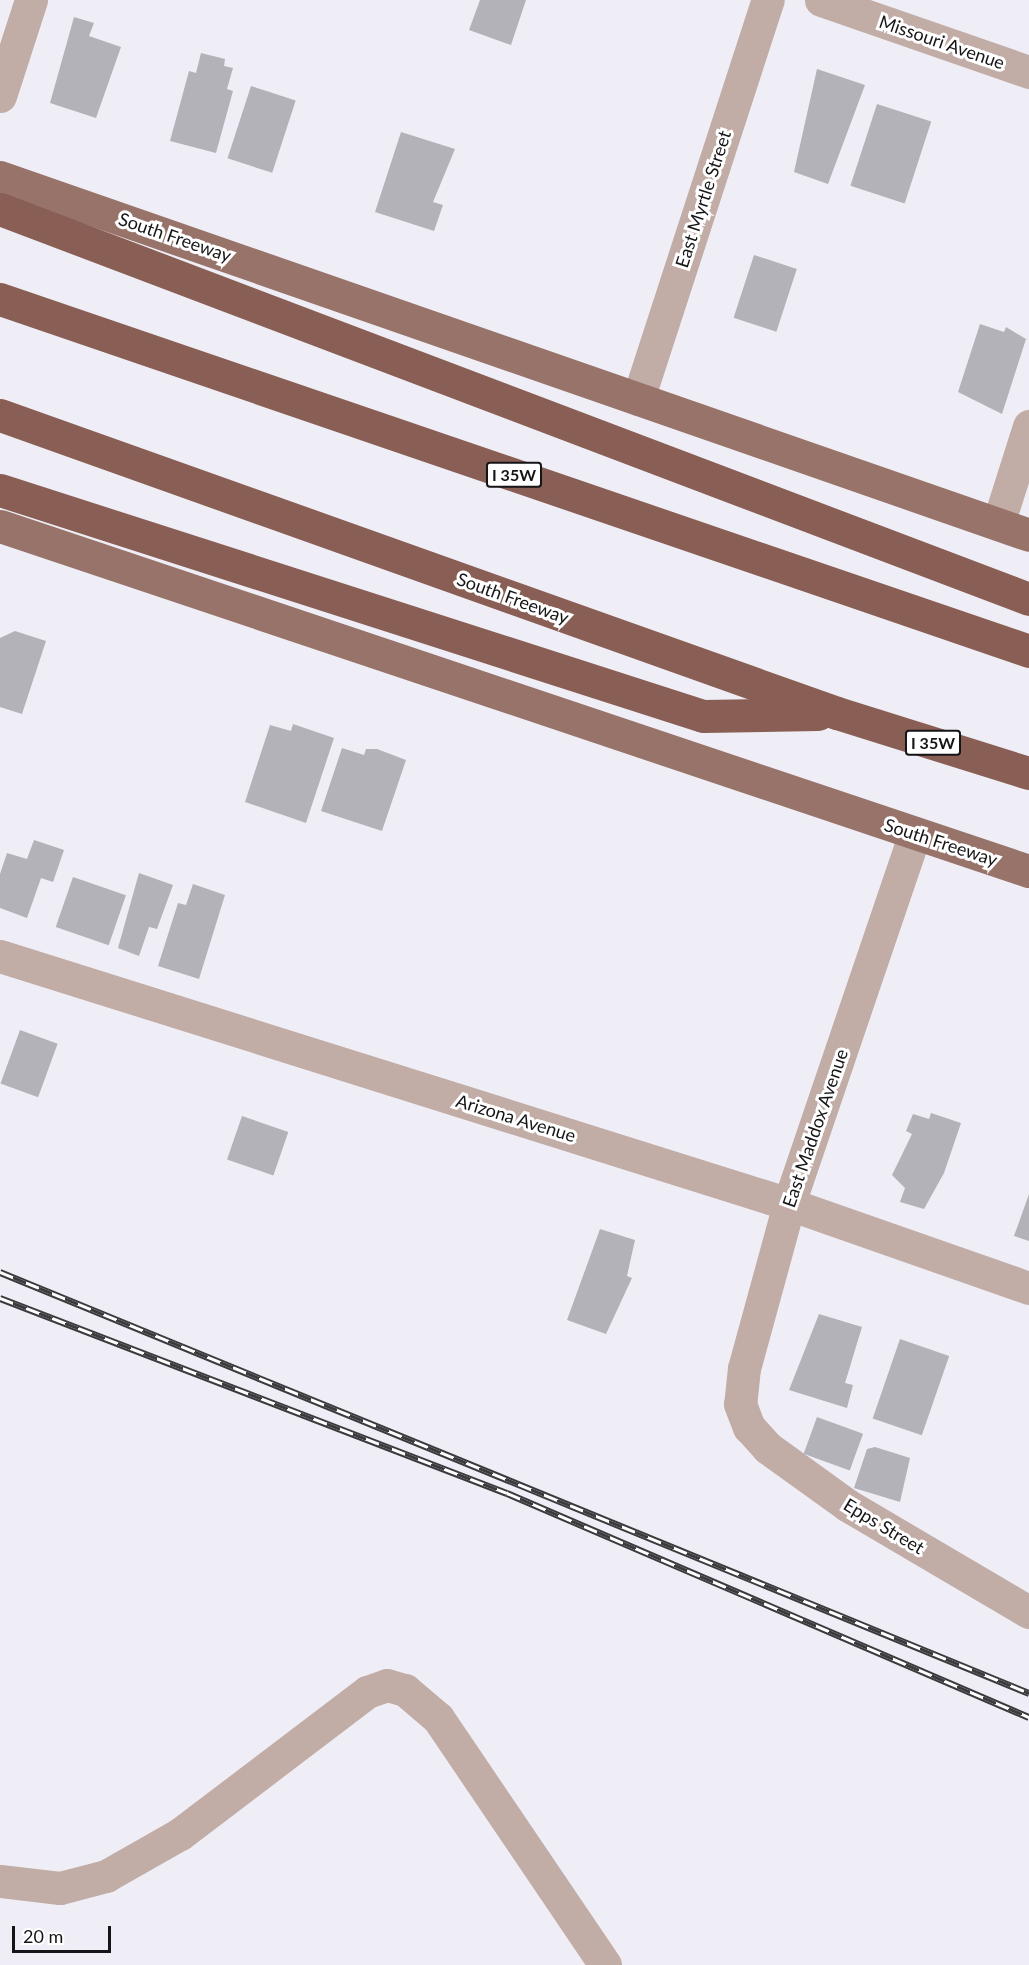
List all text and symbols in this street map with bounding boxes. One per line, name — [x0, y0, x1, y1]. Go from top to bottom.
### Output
street label: Missouri Avenue — [876, 10, 1008, 74]
street label: East Myrtle Street — [671, 128, 735, 270]
street label: South Freeway — [116, 208, 234, 266]
road number: I 35W — [486, 462, 542, 488]
street label: South Freeway — [454, 568, 572, 628]
road number: I 35W — [904, 730, 962, 756]
street label: South Freeway — [882, 814, 1000, 870]
street label: East Maddox Avenue — [778, 1046, 852, 1210]
street label: Arizona Avenue — [453, 1089, 579, 1147]
street label: Epps Street — [840, 1494, 928, 1558]
scale bar — [15, 1914, 114, 1952]
text: 20 m — [23, 1925, 63, 1947]

